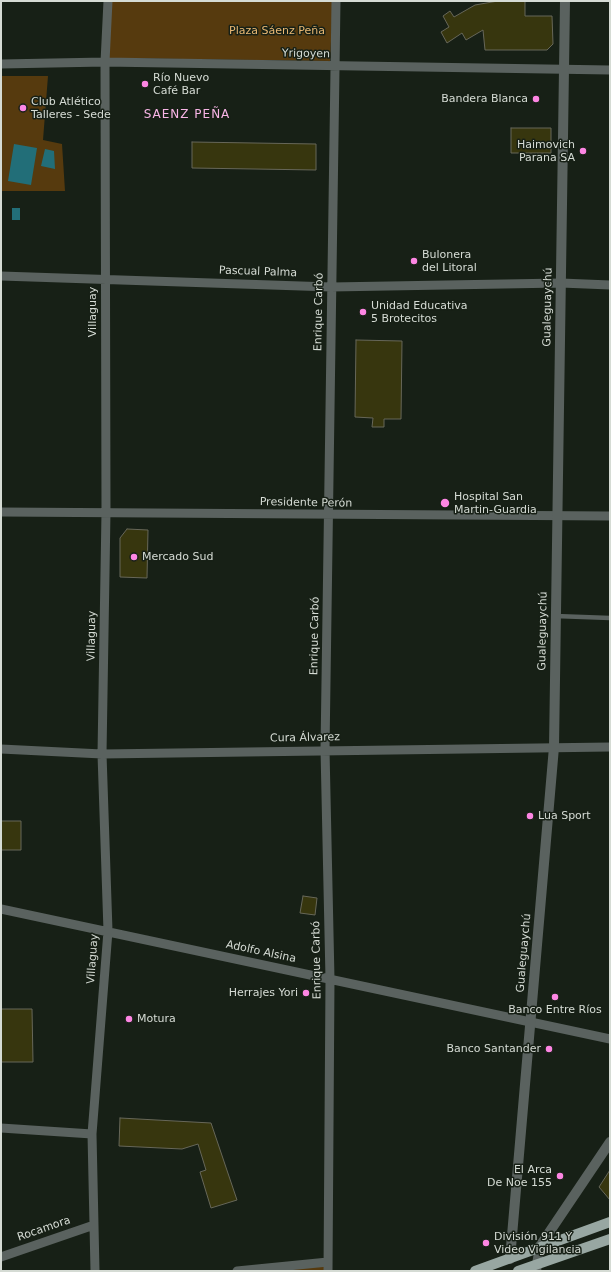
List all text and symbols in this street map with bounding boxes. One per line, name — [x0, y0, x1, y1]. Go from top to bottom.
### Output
park label: Plaza Sáenz Peña — [229, 24, 325, 38]
street label: Yrigoyen — [282, 47, 330, 61]
place label: Río Nuevo Café Bar — [153, 71, 209, 97]
marker: Río Nuevo Café Bar — [140, 79, 150, 89]
place label: Bandera Blanca — [441, 92, 528, 106]
marker: Bandera Blanca — [531, 94, 541, 104]
place label: Club Atlético Talleres - Sede — [31, 95, 111, 121]
marker: Club Atlético Talleres - Sede — [18, 103, 28, 113]
district label: SAENZ PEÑA — [144, 108, 230, 122]
place label: Haimovich Parana SA — [517, 138, 575, 164]
marker: Haimovich Parana SA — [578, 146, 588, 156]
place label: Bulonera del Litoral — [422, 248, 477, 274]
marker: Bulonera del Litoral — [409, 256, 419, 266]
street label: Pascual Palma — [219, 264, 297, 280]
street label: Gualeguaychú — [541, 267, 555, 347]
street label: Enrique Carbó — [312, 273, 326, 351]
street label: Villaguay — [86, 287, 100, 337]
place label: Unidad Educativa 5 Brotecitos — [371, 299, 468, 325]
marker: Unidad Educativa 5 Brotecitos — [358, 307, 368, 317]
place label: Hospital San Martin-Guardia — [454, 490, 537, 516]
street label: Presidente Perón — [260, 496, 352, 510]
marker: Hospital San Martin-Guardia — [439, 497, 451, 509]
place label: Mercado Sud — [142, 550, 213, 564]
marker: Mercado Sud — [129, 552, 139, 562]
street label: Gualeguaychú — [536, 591, 550, 671]
street label: Enrique Carbó — [308, 597, 322, 675]
street label: Villaguay — [85, 611, 99, 661]
street label: Cura Álvarez — [270, 731, 340, 745]
place label: Lua Sport — [538, 809, 591, 823]
marker: Lua Sport — [525, 811, 535, 821]
street label: Gualeguaychú — [514, 913, 534, 993]
street label: Enrique Carbó — [310, 921, 324, 999]
street label: Villaguay — [85, 933, 101, 985]
street label: Adolfo Alsina — [225, 938, 297, 966]
place label: Herrajes Yori — [229, 986, 298, 1000]
marker: Herrajes Yori — [301, 988, 311, 998]
marker: Banco Entre Ríos — [550, 992, 560, 1002]
place label: Banco Entre Ríos — [508, 1003, 602, 1017]
place label: Motura — [137, 1012, 176, 1026]
marker: Motura — [124, 1014, 134, 1024]
place label: Banco Santander — [446, 1042, 541, 1056]
marker: Banco Santander — [544, 1044, 554, 1054]
place label: El Arca De Noe 155 — [487, 1163, 552, 1189]
marker: El Arca De Noe 155 — [555, 1171, 565, 1181]
street label: Rocamora — [16, 1214, 72, 1244]
place label: División 911 Y Video Vigilancia — [494, 1230, 581, 1256]
marker: División 911 Y Video Vigilancia — [481, 1238, 491, 1248]

